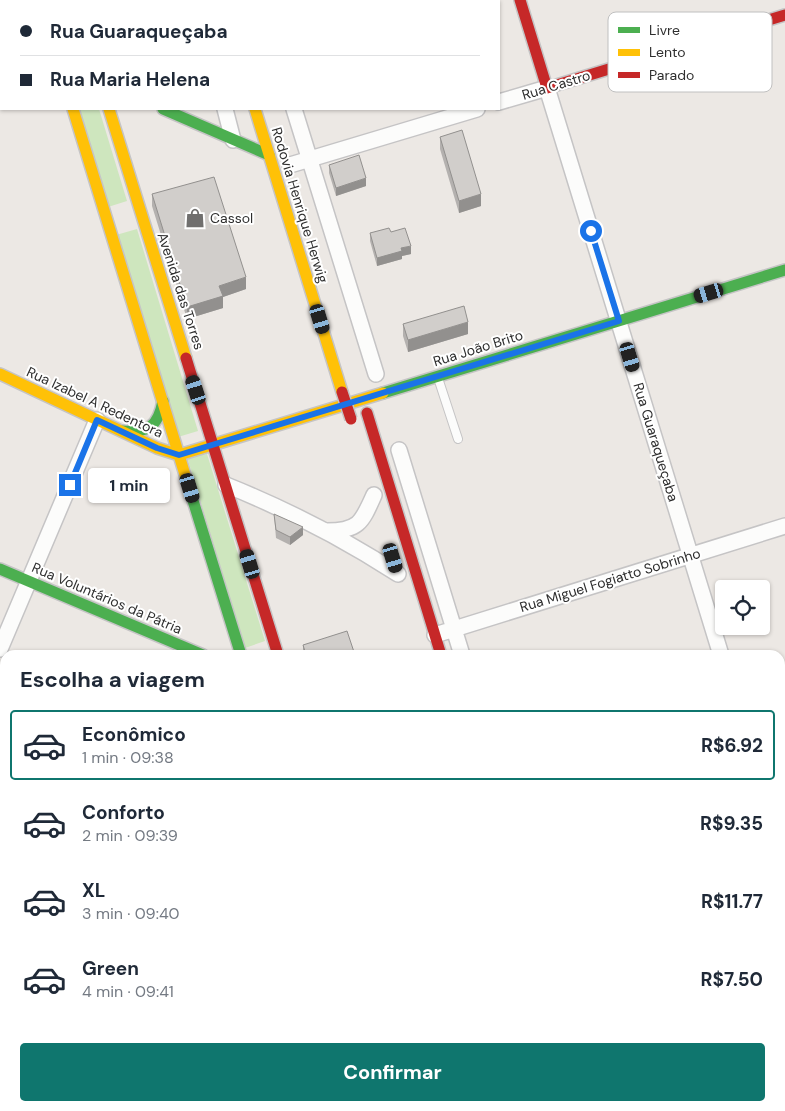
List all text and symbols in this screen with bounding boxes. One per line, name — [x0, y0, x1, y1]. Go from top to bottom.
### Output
legend — [608, 12, 772, 92]
text: Rua Guaraqueçaba — [50, 19, 228, 44]
text: Livre — [649, 21, 680, 39]
text: Lento — [649, 43, 686, 61]
street label: Rua Castro — [520, 66, 592, 104]
text: Parado — [649, 66, 694, 84]
text: Rua Maria Helena — [50, 67, 210, 92]
street label: Rodovia Henrique Herwig — [268, 125, 332, 285]
shop icon: Cassol — [184, 207, 206, 229]
place label: Cassol — [210, 209, 253, 227]
route start — [580, 220, 602, 242]
street label: Avenida das Torres — [154, 230, 208, 352]
car — [692, 281, 725, 305]
car — [308, 302, 331, 336]
street label: Rua João Brito — [431, 326, 525, 370]
car — [618, 340, 641, 374]
street label: Rua Izabel A Redentora — [24, 362, 166, 442]
car — [184, 373, 207, 407]
street label: Rua Guaraqueçaba — [629, 380, 683, 504]
callout: 1 min — [88, 468, 170, 502]
car — [178, 471, 201, 505]
route end — [59, 474, 81, 496]
text: 1 min — [110, 475, 148, 496]
car — [381, 541, 404, 575]
street label: Rua Miguel Fogiatto Sobrinho — [517, 544, 703, 616]
car — [238, 547, 261, 581]
street label: Rua Voluntários da Pátria — [29, 558, 185, 638]
map controls — [715, 580, 770, 635]
button: locate — [715, 580, 770, 635]
text: Escolha a viagem — [20, 665, 205, 694]
text: Econômico — [82, 722, 186, 747]
icon: car — [22, 723, 67, 768]
text: R$6.92 — [701, 733, 763, 758]
text: 1 min · 09:38 — [82, 747, 174, 768]
text: Conforto — [82, 800, 165, 825]
icon: car — [22, 801, 67, 846]
text: R$9.35 — [700, 811, 763, 836]
text: 2 min · 09:39 — [82, 825, 178, 846]
text: XL — [82, 878, 105, 903]
icon: car — [22, 879, 67, 924]
text: R$11.77 — [701, 889, 763, 914]
text: 3 min · 09:40 — [82, 903, 180, 924]
text: Green — [82, 956, 139, 981]
icon: car — [22, 957, 67, 1002]
text: R$7.50 — [700, 967, 763, 992]
text: 4 min · 09:41 — [82, 981, 174, 1002]
button: Confirmar — [20, 1043, 765, 1101]

